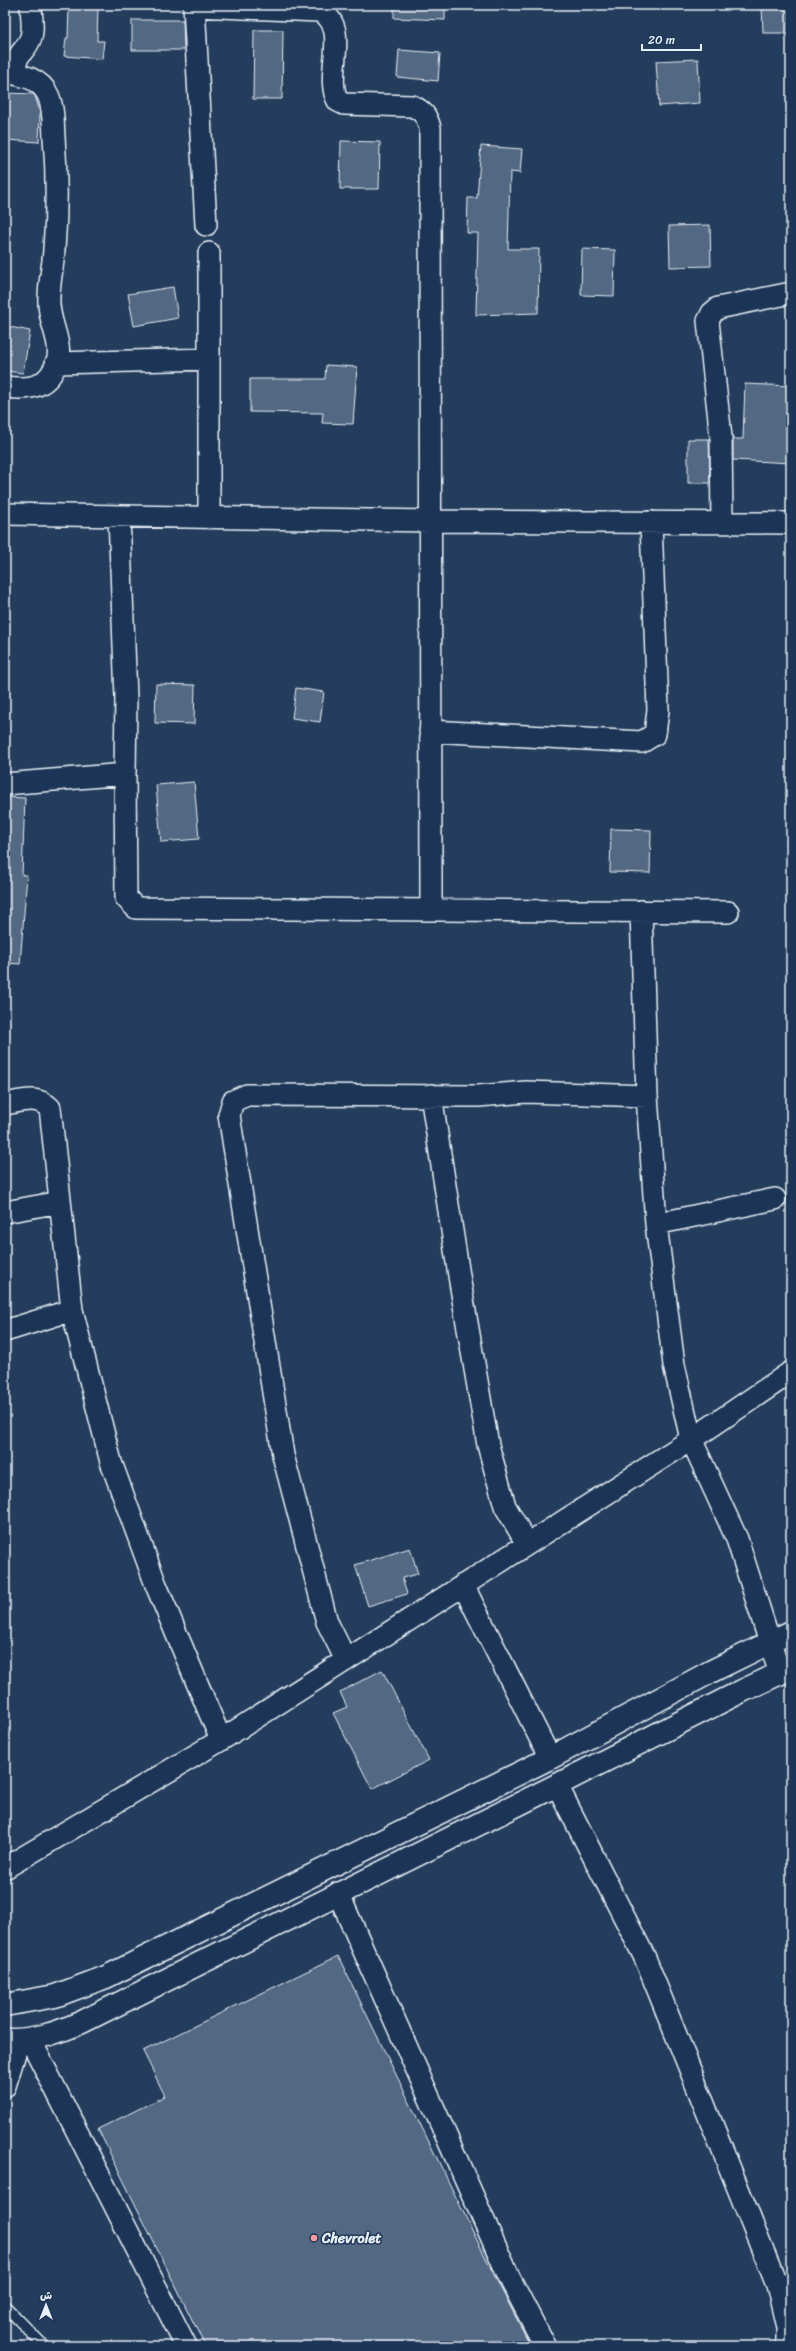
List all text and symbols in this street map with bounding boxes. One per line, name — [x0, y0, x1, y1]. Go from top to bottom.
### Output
scale bar — [642, 26, 701, 52]
text: 20 m — [648, 29, 675, 51]
place label: Chevrolet — [321, 2226, 382, 2251]
marker: Chevrolet — [309, 2233, 319, 2243]
north arrow — [26, 2285, 66, 2325]
text: ش — [40, 2286, 52, 2305]

